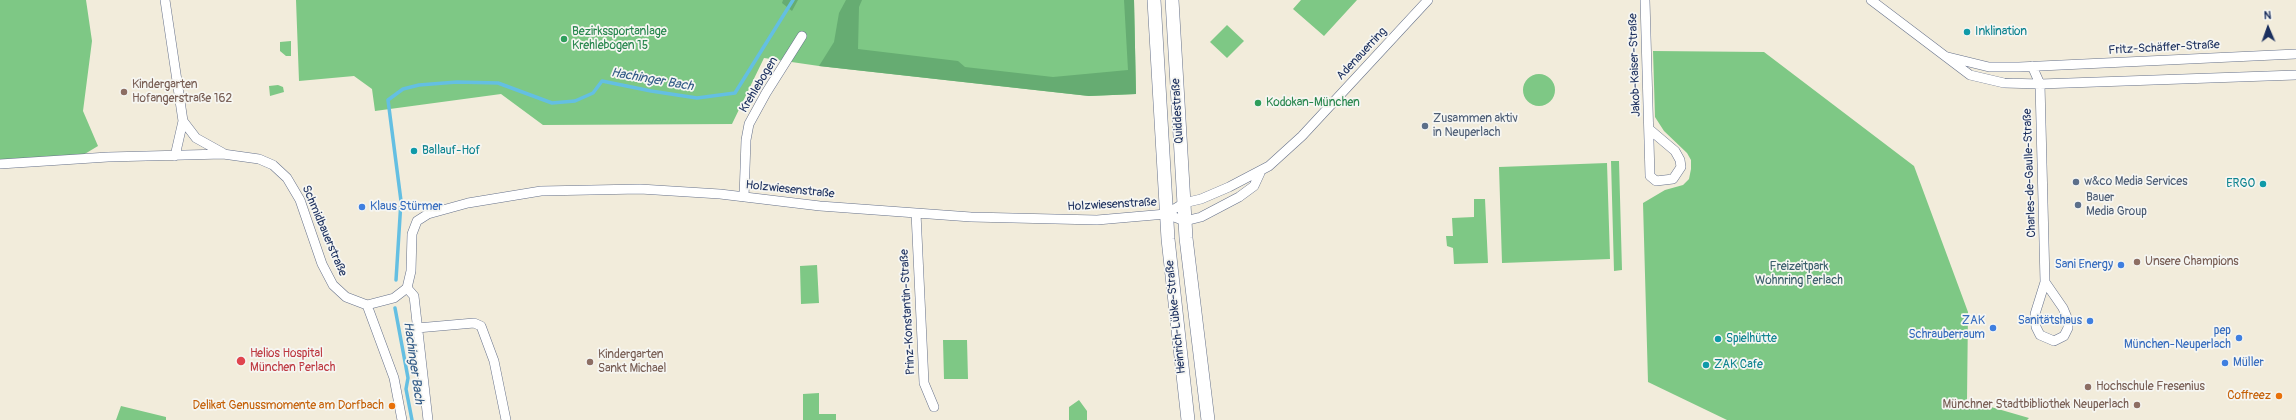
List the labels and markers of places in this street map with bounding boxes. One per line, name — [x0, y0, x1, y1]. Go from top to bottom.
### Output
place label: Bezirkssportanlage Krehlebogen 15 — [572, 25, 667, 53]
place label: Inklination — [1975, 25, 2027, 39]
marker: Inklination — [1962, 27, 1972, 37]
marker: Bezirkssportanlage Krehlebogen 15 — [559, 34, 569, 44]
place label: Kindergarten Hofangerstraße 162 — [132, 78, 232, 106]
marker: Kindergarten Hofangerstraße 162 — [119, 87, 129, 97]
place label: Kodokan-München — [1266, 96, 1360, 110]
marker: Kodokan-München — [1253, 98, 1263, 108]
place label: Zusammen aktiv in Neuperlach — [1433, 112, 1518, 140]
marker: Zusammen aktiv in Neuperlach — [1420, 121, 1430, 131]
place label: Ballauf-Hof — [422, 144, 480, 158]
marker: Ballauf-Hof — [409, 146, 419, 156]
place label: w&co Media Services — [2084, 175, 2188, 189]
marker: w&co Media Services — [2071, 177, 2081, 187]
place label: ERGO — [2226, 177, 2255, 191]
marker: ERGO — [2258, 179, 2268, 189]
place label: Bauer Media Group — [2086, 191, 2147, 219]
place label: Klaus Stürmer — [370, 200, 443, 214]
marker: Bauer Media Group — [2073, 200, 2083, 210]
marker: Klaus Stürmer — [357, 202, 367, 212]
place label: Unsere Champions — [2145, 255, 2239, 269]
marker: Unsere Champions — [2132, 257, 2142, 267]
place label: Sani Energy — [2055, 258, 2113, 272]
marker: Sani Energy — [2116, 260, 2126, 270]
place label: ZAK Schrauberraum — [1909, 314, 1985, 342]
place label: Sanitätshaus — [2018, 314, 2082, 328]
marker: Sanitätshaus — [2085, 316, 2095, 326]
marker: ZAK Schrauberraum — [1988, 323, 1998, 333]
place label: pep München-Neuperlach — [2124, 324, 2231, 352]
place label: Spielhütte — [1726, 332, 1777, 346]
marker: pep München-Neuperlach — [2234, 333, 2244, 343]
marker: Spielhütte — [1713, 334, 1723, 344]
place label: Helios Hospital München Perlach — [250, 347, 335, 375]
place label: Kindergarten Sankt Michael — [598, 348, 666, 376]
marker: Helios Hospital München Perlach — [235, 355, 247, 367]
place label: Müller — [2233, 356, 2264, 370]
marker: Kindergarten Sankt Michael — [585, 357, 595, 367]
place label: ZAK Cafe — [1714, 358, 1763, 372]
marker: Müller — [2220, 358, 2230, 368]
marker: ZAK Cafe — [1701, 360, 1711, 370]
place label: Hochschule Fresenius — [2096, 380, 2205, 394]
marker: Hochschule Fresenius — [2083, 382, 2093, 392]
place label: Coffreez — [2227, 389, 2271, 403]
marker: Coffreez — [2274, 391, 2284, 401]
place label: Münchner Stadtbibliothek Neuperlach — [1942, 398, 2129, 412]
place label: Delikat Genussmomente am Dorfbach — [192, 399, 384, 413]
marker: Münchner Stadtbibliothek Neuperlach — [2132, 400, 2142, 410]
marker: Delikat Genussmomente am Dorfbach — [387, 401, 397, 411]

